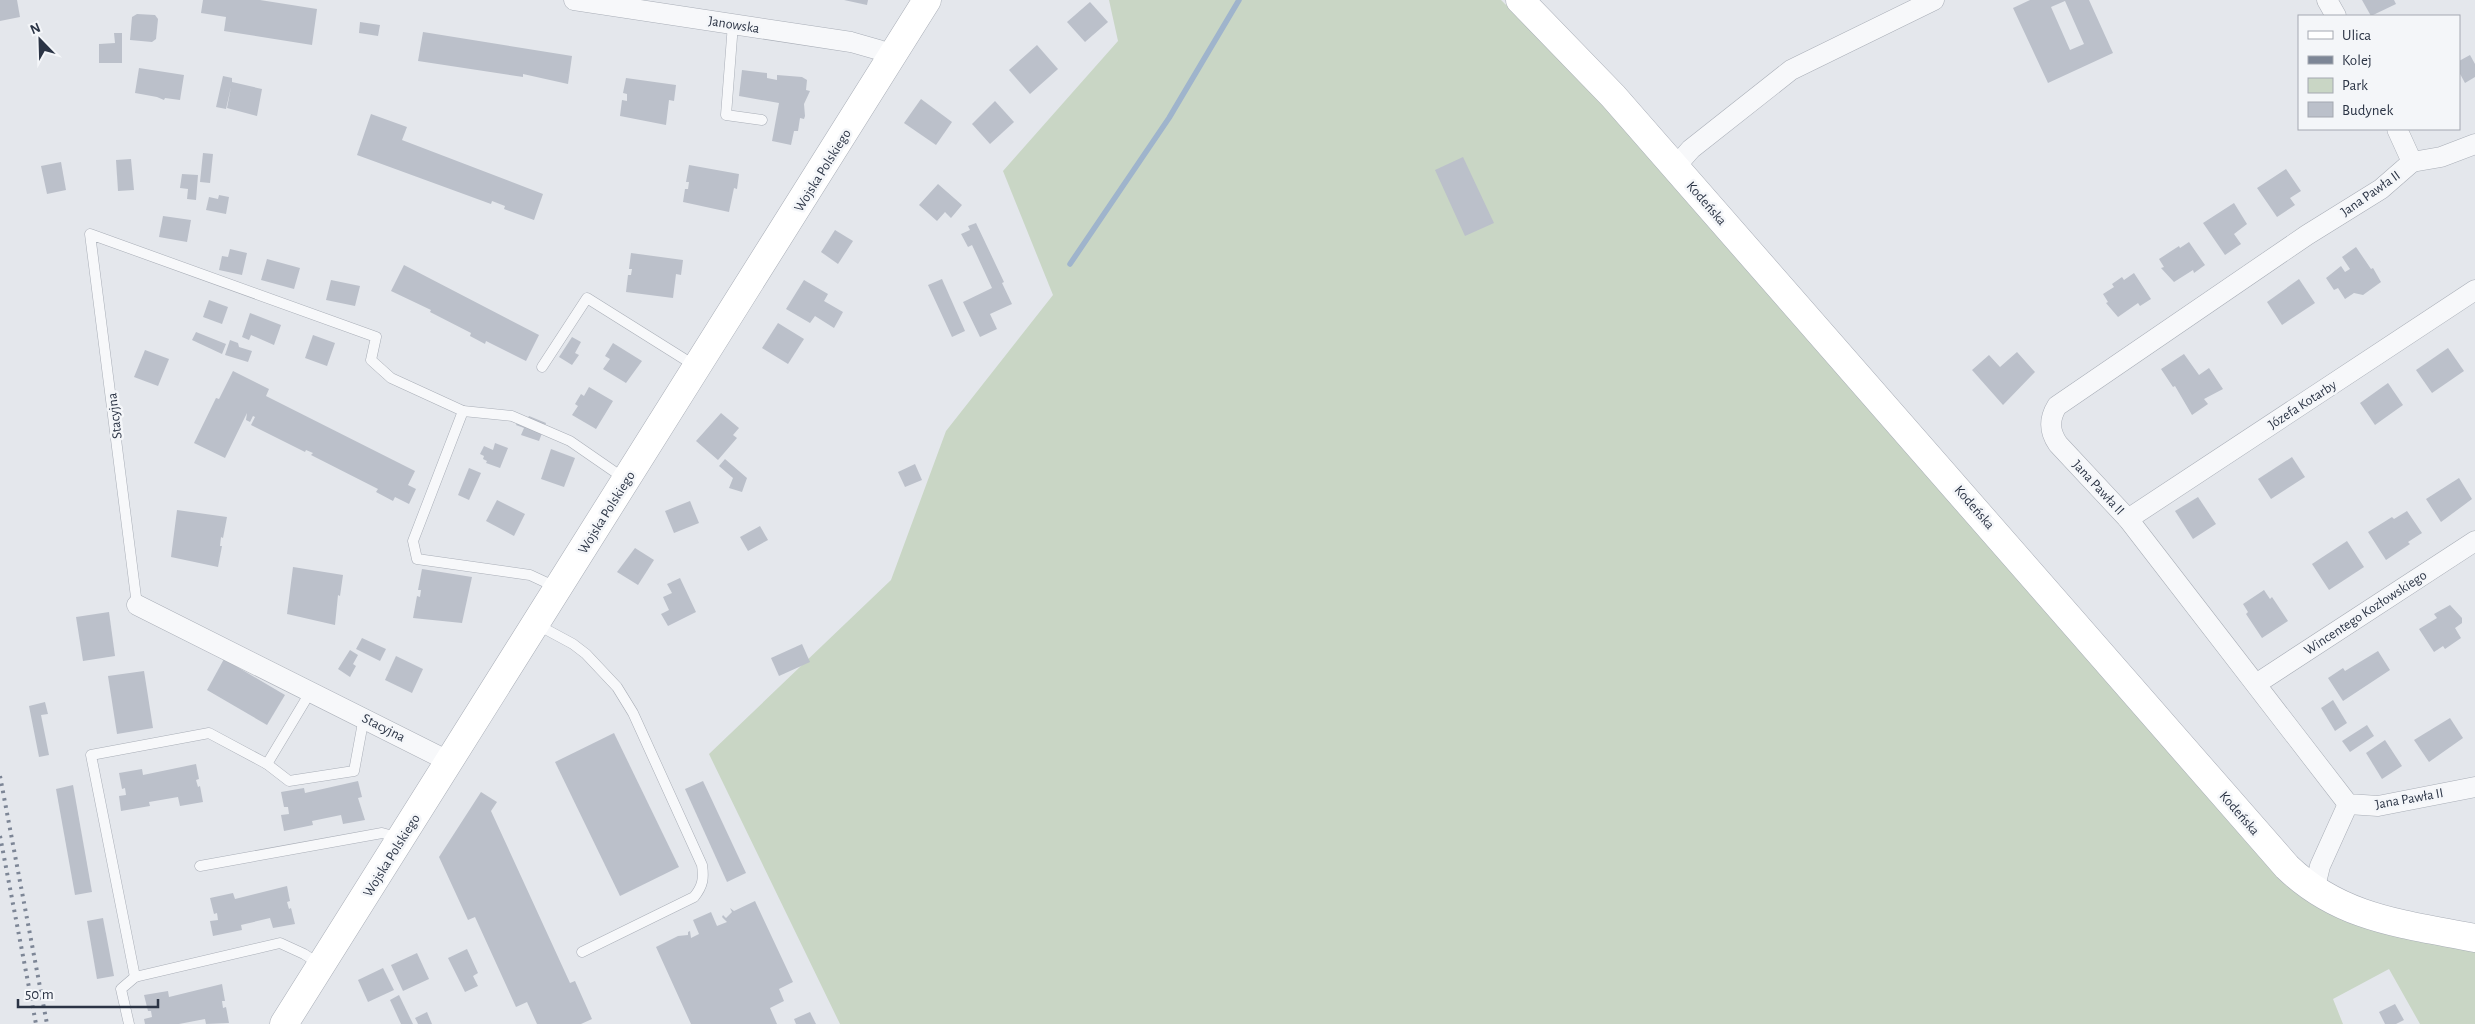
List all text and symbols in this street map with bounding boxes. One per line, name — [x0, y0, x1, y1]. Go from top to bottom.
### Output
street label: Janowska — [707, 14, 761, 36]
north arrow — [15, 15, 65, 65]
legend — [2298, 15, 2460, 130]
text: N — [28, 21, 43, 37]
text: Ulica — [2342, 28, 2371, 43]
text: Kolej — [2342, 53, 2372, 68]
text: Park — [2342, 78, 2368, 93]
text: Budynek — [2342, 103, 2394, 118]
street label: Wojska Polskiego — [792, 127, 854, 214]
street label: Jana Pawła II — [2338, 168, 2403, 219]
street label: Kodeńska — [1684, 179, 1729, 229]
street label: Józefa Kotarby — [2266, 378, 2339, 432]
street label: Stacyjna — [105, 392, 125, 440]
street label: Jana Pawła II — [2070, 458, 2127, 518]
street label: Wojska Polskiego — [576, 469, 638, 556]
street label: Kodeńska — [1952, 483, 1997, 533]
street label: Wincentego Kozłowskiego — [2302, 568, 2430, 658]
street label: Stacyjna — [360, 711, 408, 745]
street label: Jana Pawła II — [2374, 786, 2444, 812]
street label: Kodeńska — [2217, 789, 2262, 839]
street label: Wojska Polskiego — [361, 812, 423, 899]
scale bar — [18, 976, 158, 1008]
text: 50 m — [25, 987, 54, 1002]

